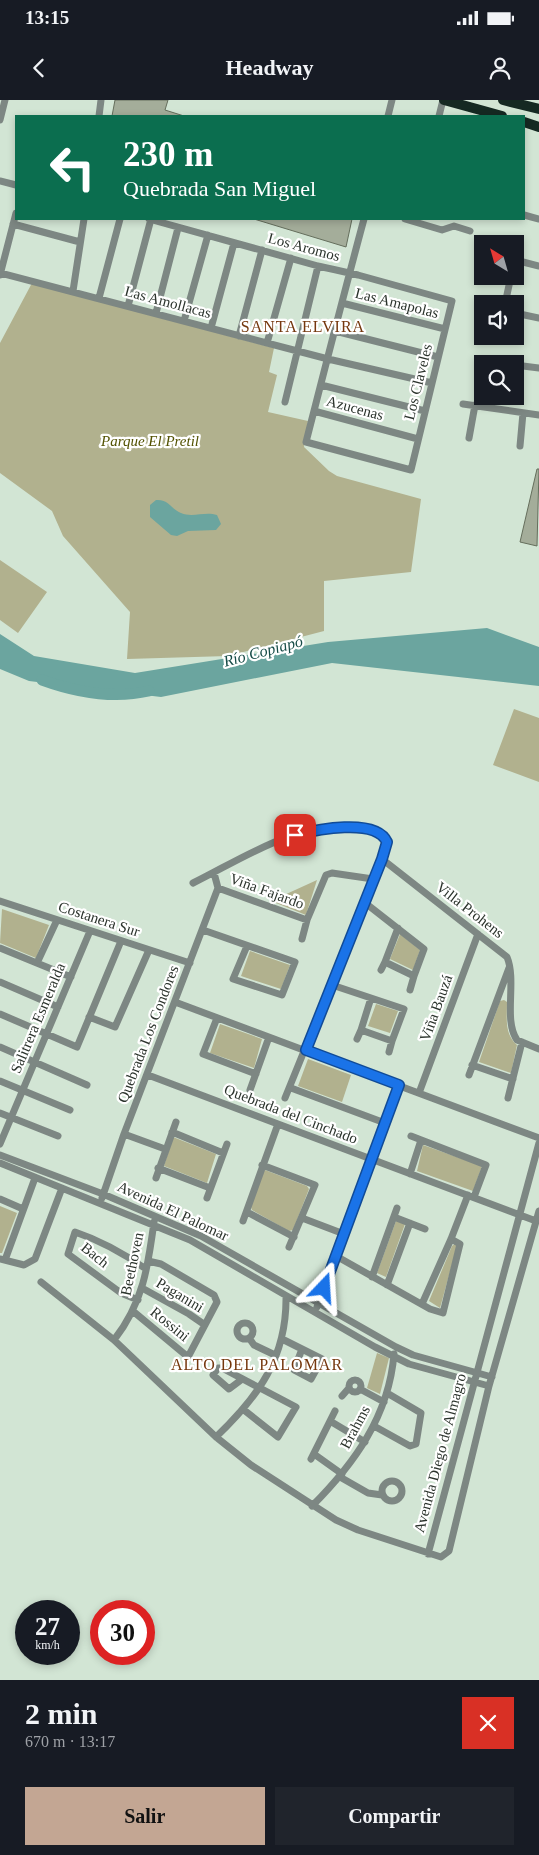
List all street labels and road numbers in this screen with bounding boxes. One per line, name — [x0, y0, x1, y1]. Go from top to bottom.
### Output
street label: Los Aromos — [266, 230, 342, 264]
street label: Las Amollacas — [123, 283, 213, 321]
street label: Las Amapolas — [354, 285, 441, 321]
street label: Los Claveles — [401, 342, 435, 422]
street label: Azucenas — [325, 393, 385, 423]
street label: Viña Fajardo — [228, 870, 306, 912]
street label: Villa Prohens — [433, 879, 507, 941]
street label: Costanera Sur — [56, 898, 142, 940]
street label: Salitrera Esmeralda — [8, 960, 69, 1075]
street label: Quebrada Los Condores — [114, 963, 182, 1105]
street label: Viña Bauzá — [417, 972, 456, 1043]
street label: Quebrada del Cinchado — [222, 1081, 360, 1147]
street label: Avenida El Palomar — [115, 1178, 231, 1244]
street label: Beethoven — [118, 1230, 147, 1297]
street label: Bach — [78, 1239, 112, 1271]
street label: Paganini — [153, 1275, 207, 1315]
street label: Rossini — [147, 1304, 193, 1344]
street label: Avenida Diego de Almagro — [411, 1372, 469, 1534]
street label: Brahms — [337, 1403, 373, 1451]

